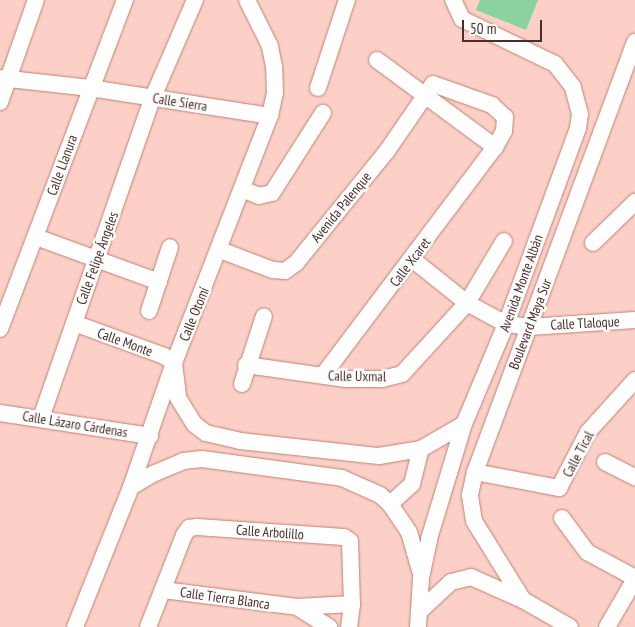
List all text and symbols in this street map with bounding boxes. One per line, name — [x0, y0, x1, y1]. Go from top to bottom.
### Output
scale bar — [465, 10, 545, 42]
text: 50 m — [470, 19, 496, 38]
street label: Calle Sierra — [151, 89, 209, 115]
street label: Calle Llanura — [43, 132, 81, 198]
street label: Avenida Palenque — [307, 168, 375, 246]
street label: Calle Felipe Ángeles — [72, 209, 122, 307]
street label: Avenida Monte Albán — [496, 232, 546, 334]
street label: Calle Xcaret — [386, 234, 434, 290]
street label: Boulevard Maya Sur — [505, 276, 555, 372]
street label: Calle Otomí — [176, 285, 212, 343]
street label: Calle Tlaloque — [550, 313, 620, 333]
street label: Calle Monte — [95, 324, 155, 360]
street label: Calle Uxmal — [328, 367, 386, 385]
street label: Calle Lázaro Cárdenas — [21, 407, 129, 441]
street label: Calle Tical — [559, 428, 597, 480]
street label: Calle Arbolillo — [235, 521, 305, 543]
street label: Calle Tierra Blanca — [179, 583, 271, 613]

